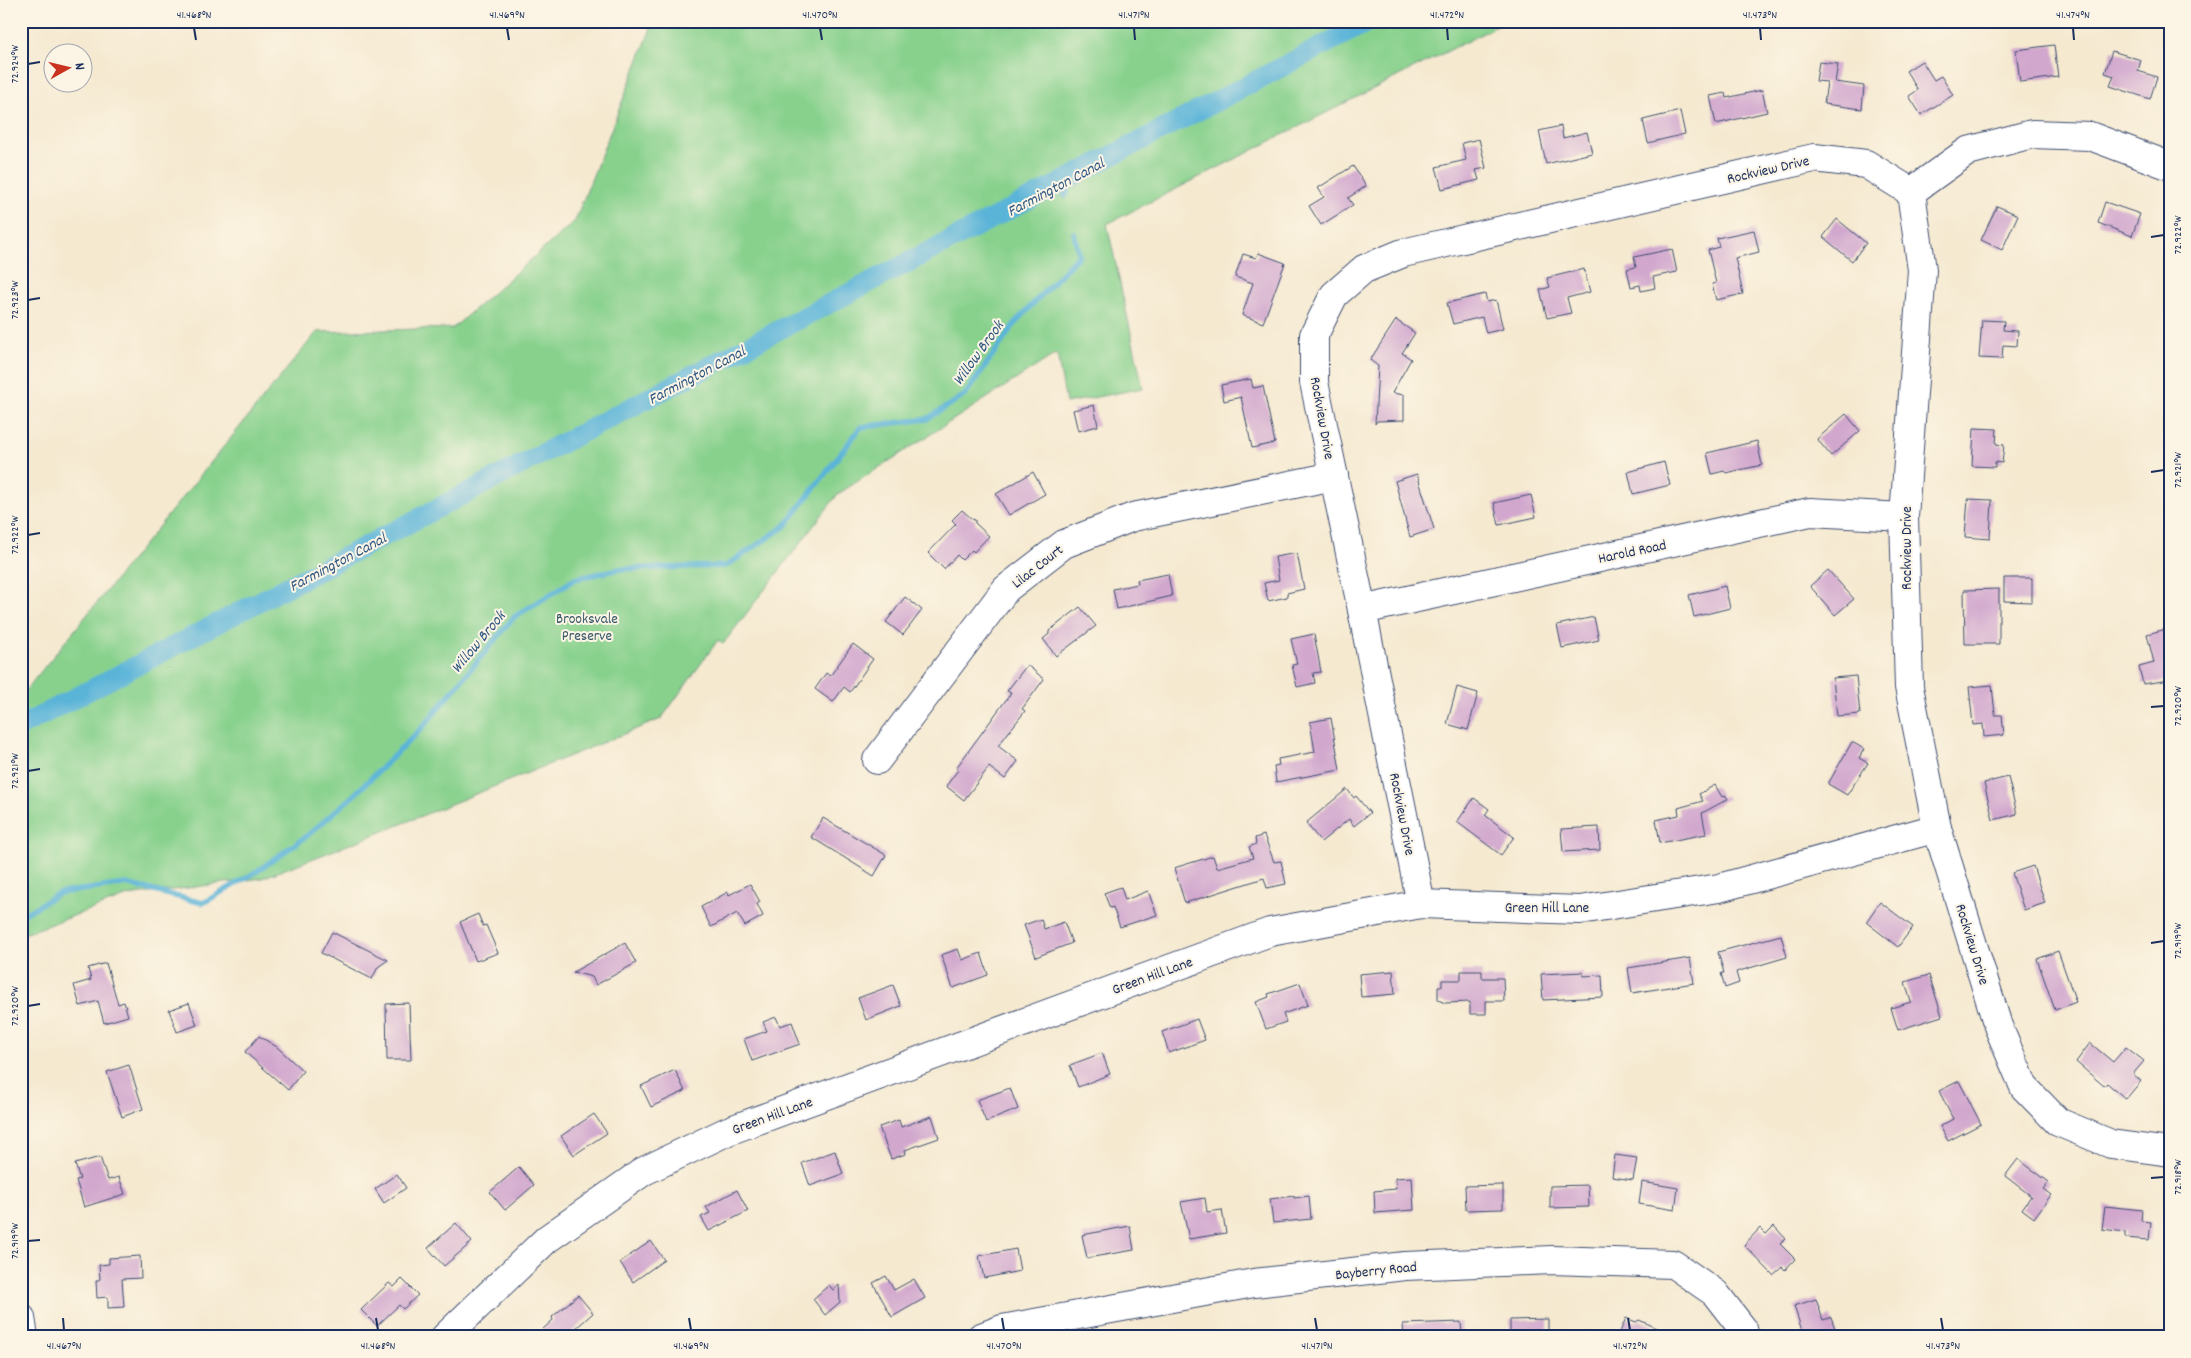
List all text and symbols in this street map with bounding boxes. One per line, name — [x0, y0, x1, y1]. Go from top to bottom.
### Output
text: 41.468°N — [176, 7, 212, 24]
text: 41.469°N — [489, 7, 525, 24]
text: 41.470°N — [802, 7, 838, 24]
text: 41.471°N — [1118, 7, 1150, 24]
text: 41.472°N — [1430, 7, 1464, 24]
text: 41.473°N — [1743, 7, 1777, 24]
text: 41.474°N — [2056, 7, 2090, 24]
north arrow — [42, 42, 92, 92]
text: 72.924°W — [7, 45, 24, 83]
text: N — [69, 62, 89, 71]
street label: Rockview Drive — [1725, 151, 1812, 191]
water label: Farmington Canal — [1003, 152, 1110, 224]
text: 72.922°W — [2170, 216, 2187, 254]
text: 72.923°W — [7, 281, 24, 319]
water label: Willow Brook — [948, 315, 1011, 391]
water label: Farmington Canal — [644, 340, 751, 412]
street label: Rockview Drive — [1303, 375, 1339, 462]
text: 72.921°W — [2170, 452, 2187, 488]
street label: Rockview Drive — [1897, 506, 1919, 590]
text: 72.922°W — [7, 516, 24, 554]
water label: Farmington Canal — [285, 527, 392, 599]
street label: Harold Road — [1596, 535, 1668, 571]
street label: Lilac Court — [1008, 540, 1069, 595]
water label: Willow Brook — [446, 605, 513, 679]
park label: Brooksvale Preserve — [556, 609, 618, 648]
text: 72.920°W — [2170, 686, 2187, 726]
text: 72.921°W — [7, 753, 24, 789]
street label: Rockview Drive — [1382, 771, 1420, 858]
street label: Green Hill Lane — [1505, 898, 1590, 920]
street label: Rockview Drive — [1948, 901, 1994, 988]
text: 72.919°W — [2170, 923, 2187, 959]
street label: Green Hill Lane — [1109, 952, 1196, 1002]
text: 72.920°W — [7, 986, 24, 1026]
street label: Green Hill Lane — [729, 1092, 816, 1142]
text: 72.918°W — [2170, 1159, 2187, 1195]
text: 72.919°W — [7, 1223, 24, 1259]
street label: Bayberry Road — [1334, 1257, 1418, 1287]
text: 41.467°N — [47, 1338, 81, 1355]
text: 41.468°N — [360, 1338, 396, 1355]
text: 41.469°N — [673, 1338, 709, 1355]
text: 41.470°N — [986, 1338, 1022, 1355]
text: 41.471°N — [1301, 1338, 1333, 1355]
text: 41.472°N — [1613, 1338, 1647, 1355]
text: 41.473°N — [1926, 1338, 1960, 1355]

